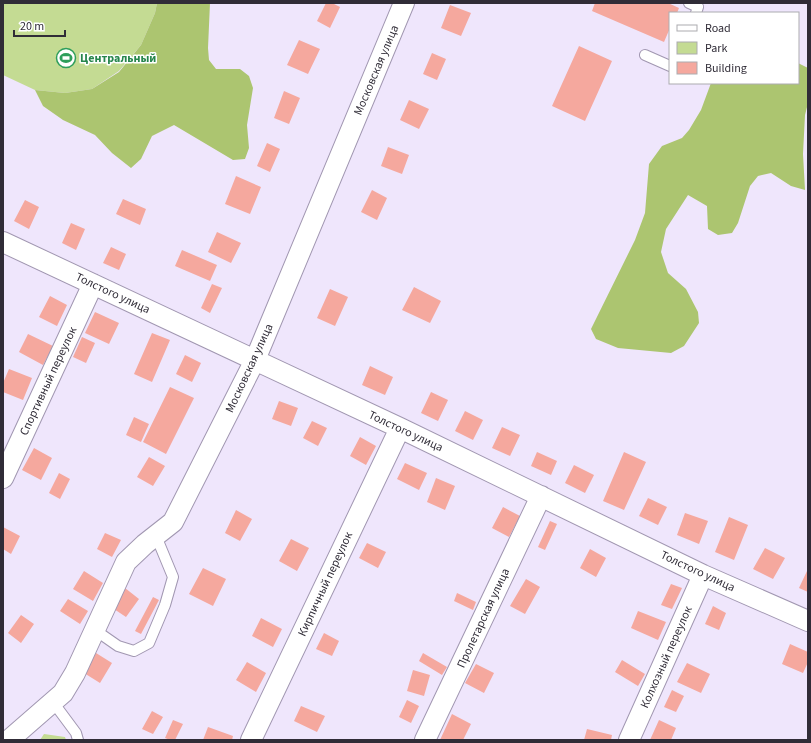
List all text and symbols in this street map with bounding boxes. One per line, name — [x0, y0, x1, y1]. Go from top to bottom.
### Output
scale bar — [14, 12, 65, 38]
legend — [669, 12, 799, 84]
text: 20 m — [20, 18, 44, 35]
text: Road — [705, 20, 731, 37]
street label: Московская улица — [350, 22, 403, 118]
text: Park — [705, 40, 727, 57]
sports icon: Центральный — [55, 47, 77, 69]
place label: Центральный — [80, 50, 156, 67]
text: Building — [705, 60, 747, 77]
street label: Толстого улица — [73, 269, 153, 318]
street label: Московская улица — [221, 321, 278, 415]
street label: Спортивный переулок — [16, 324, 81, 438]
street label: Толстого улица — [366, 407, 446, 456]
street label: Кирпичный переулок — [294, 529, 357, 639]
street label: Толстого улица — [658, 547, 738, 596]
street label: Пролетарская улица — [453, 565, 514, 671]
street label: Колхозный переулок — [636, 603, 697, 711]

